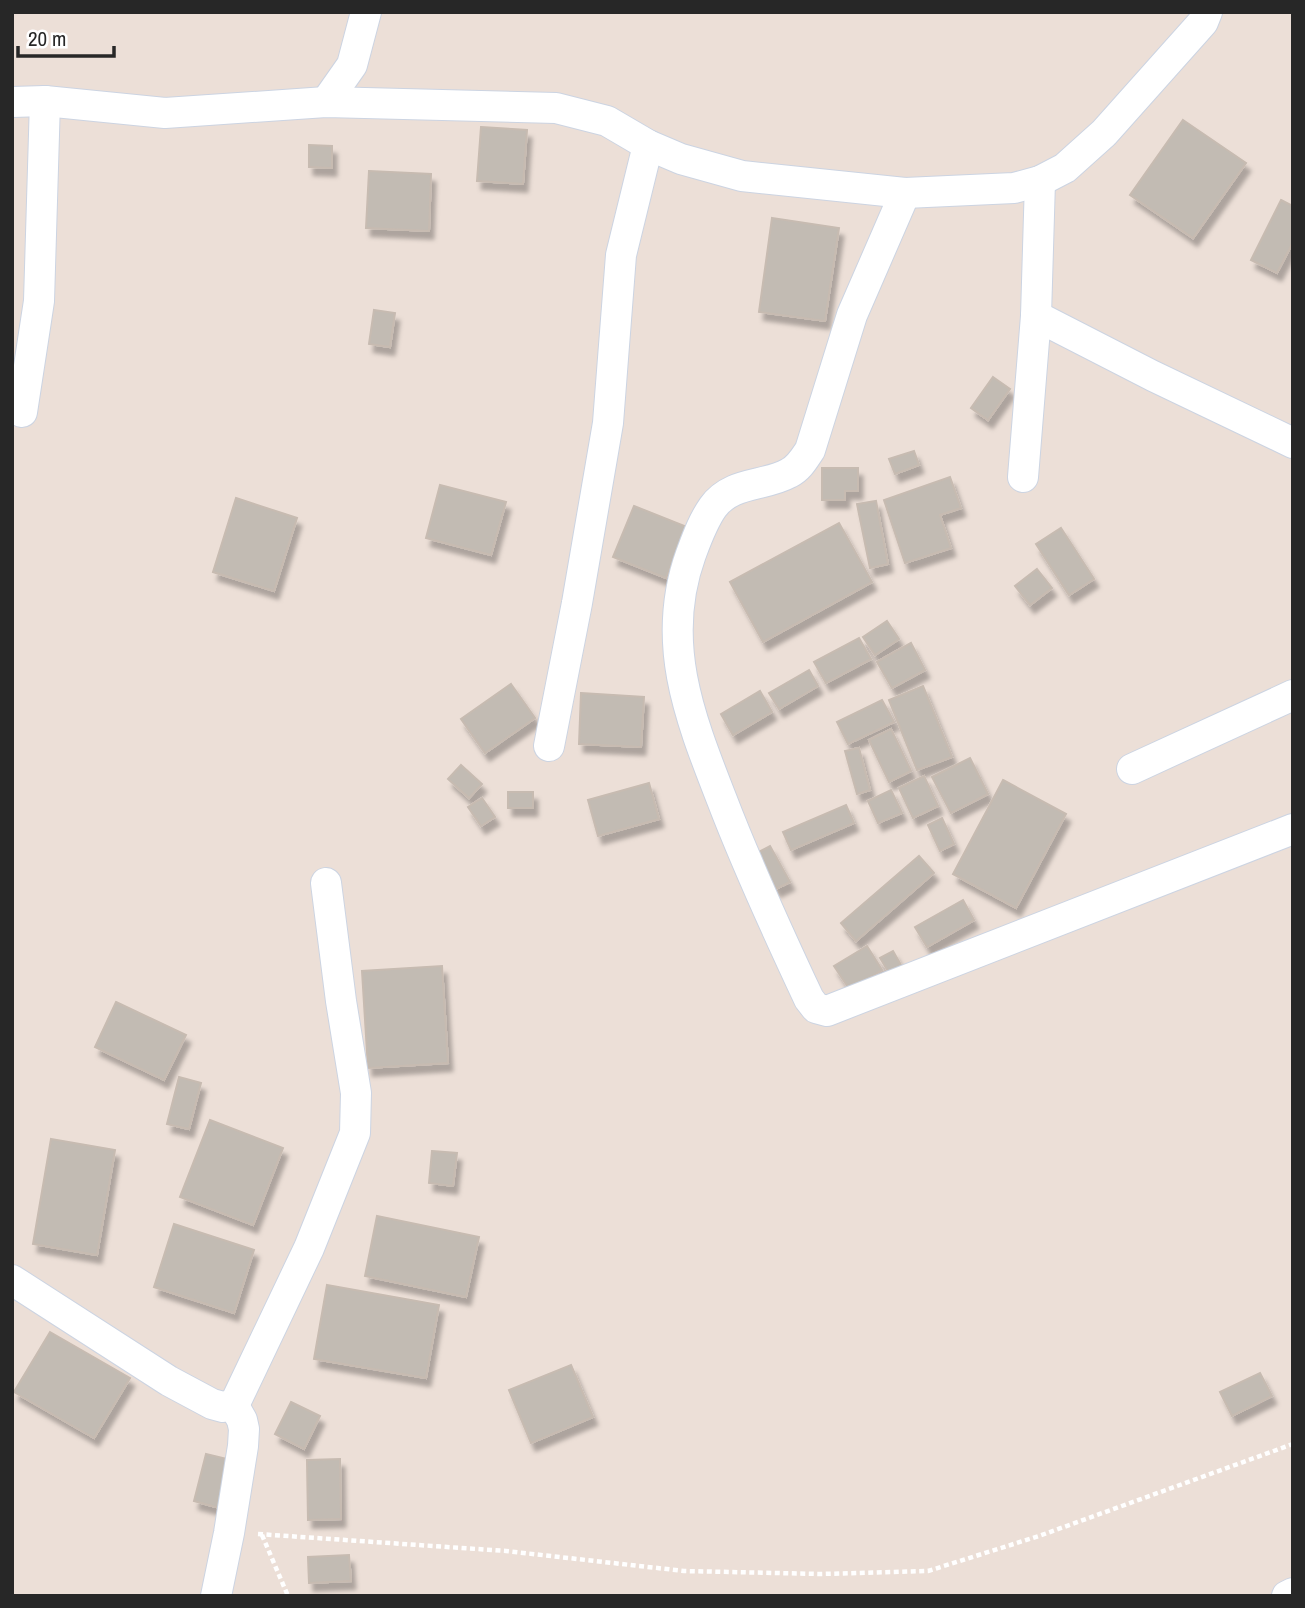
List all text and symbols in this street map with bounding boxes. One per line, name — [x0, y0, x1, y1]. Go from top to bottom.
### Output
scale bar — [18, 14, 114, 58]
text: 20 m — [28, 24, 66, 53]

